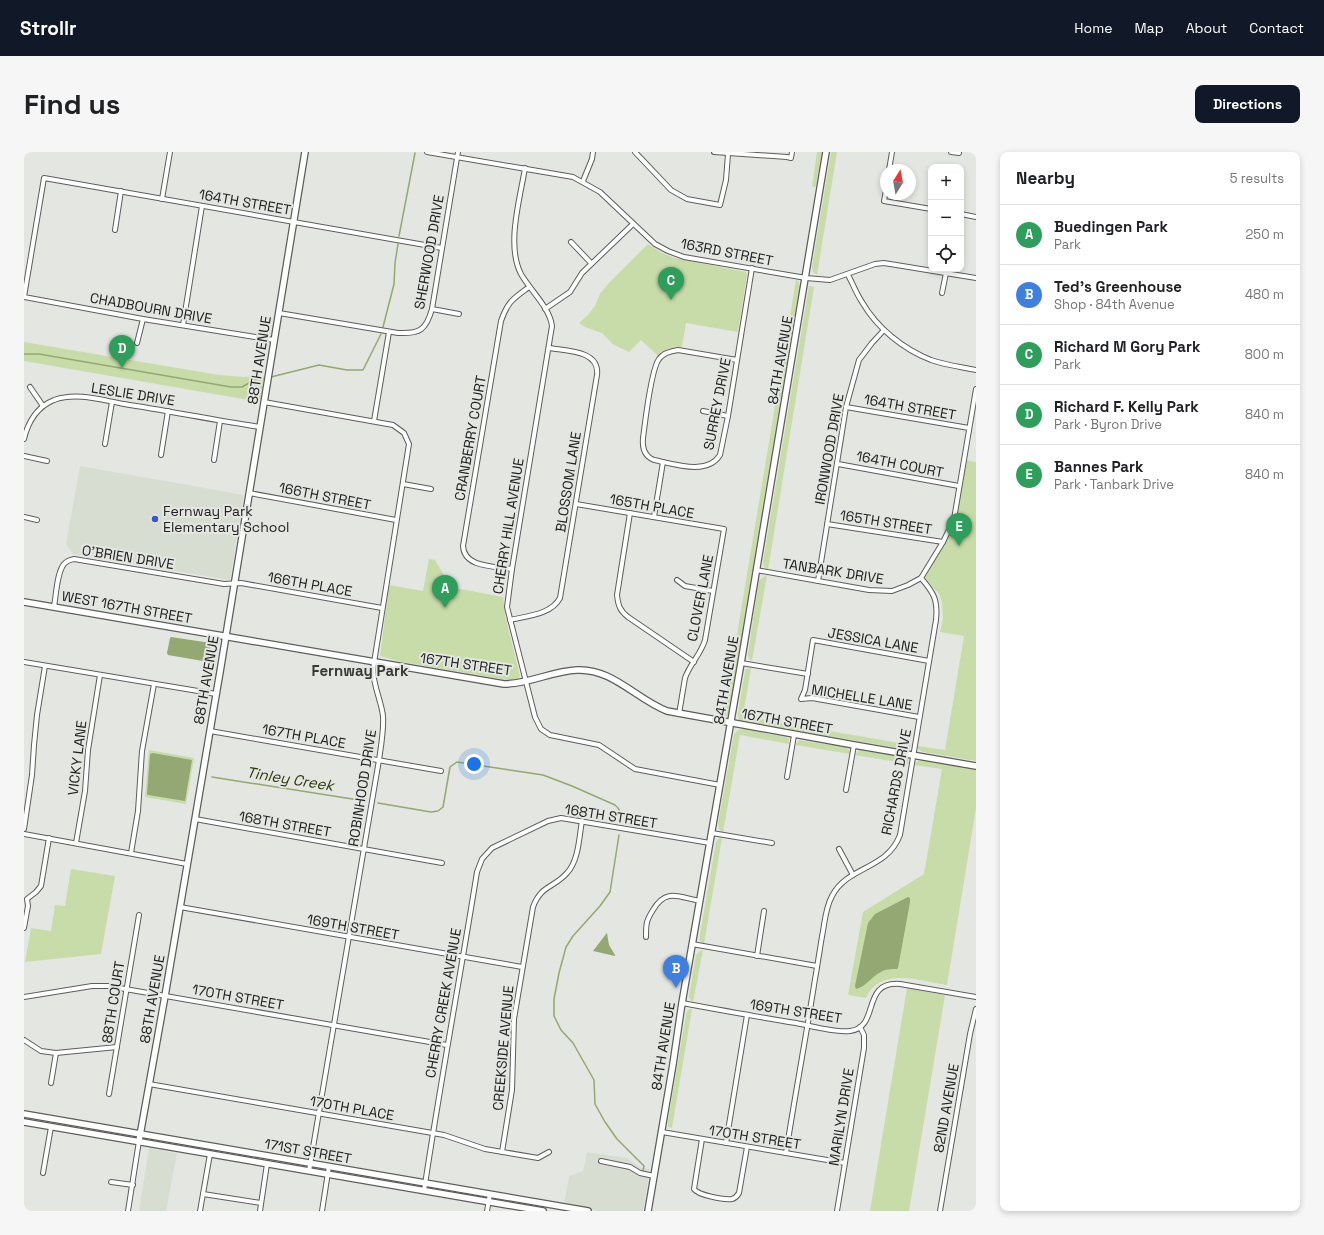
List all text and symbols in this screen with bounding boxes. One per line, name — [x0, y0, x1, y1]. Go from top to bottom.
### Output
text: Strollr — [20, 16, 77, 41]
text: Home — [1074, 19, 1112, 37]
text: Map — [1134, 19, 1164, 37]
text: About — [1186, 19, 1227, 37]
text: Contact — [1249, 19, 1304, 37]
button: Directions — [1195, 85, 1300, 123]
text: Find us — [24, 86, 121, 122]
north arrow — [880, 164, 916, 200]
map controls — [928, 164, 964, 272]
button: + — [928, 164, 964, 200]
text: Nearby — [1016, 167, 1075, 189]
text: 5 results — [1230, 170, 1284, 187]
street label: 164TH STREET — [197, 185, 293, 219]
street label: SHERWOOD DRIVE — [410, 193, 448, 311]
button: − — [928, 200, 964, 236]
text: Buedingen Park — [1054, 217, 1168, 236]
text: A — [1025, 226, 1033, 243]
text: 250 m — [1246, 226, 1284, 243]
street label: 163RD STREET — [679, 234, 775, 270]
button: locate — [928, 236, 964, 272]
text: Park — [1054, 236, 1081, 253]
pin: C — [658, 267, 684, 300]
text: Ted's Greenhouse — [1054, 277, 1182, 296]
text: B — [1025, 286, 1033, 303]
text: 480 m — [1245, 286, 1284, 303]
street label: CHADBOURN DRIVE — [89, 288, 214, 328]
text: Shop · 84th Avenue — [1054, 296, 1175, 313]
street label: 88TH AVENUE — [243, 314, 275, 406]
street label: 84TH AVENUE — [763, 314, 797, 406]
pin: D — [109, 335, 135, 368]
text: Richard M Gory Park — [1054, 337, 1200, 356]
text: C — [1025, 346, 1033, 363]
text: 800 m — [1245, 346, 1284, 363]
street label: SURREY DRIVE — [699, 356, 735, 452]
text: Park — [1054, 356, 1081, 373]
street label: CRANBERRY COURT — [450, 374, 490, 502]
street label: LESLIE DRIVE — [90, 378, 176, 410]
street label: 164TH STREET — [862, 390, 958, 424]
street label: IRONWOOD DRIVE — [810, 392, 848, 506]
text: Richard F. Kelly Park — [1054, 397, 1199, 416]
text: D — [1025, 406, 1033, 423]
text: 840 m — [1245, 406, 1284, 423]
text: Park · Byron Drive — [1054, 416, 1162, 433]
street label: BLOSSOM LANE — [551, 430, 585, 534]
street label: 164TH COURT — [855, 447, 945, 481]
street label: CHERRY HILL AVENUE — [488, 457, 528, 595]
text: Bannes Park — [1054, 457, 1143, 476]
text: E — [1025, 466, 1033, 483]
text: 840 m — [1245, 466, 1284, 483]
text: Park · Tanbark Drive — [1054, 476, 1174, 493]
street label: 166TH STREET — [278, 478, 372, 514]
street label: 165TH PLACE — [608, 490, 696, 522]
place label: Fernway Park Elementary School — [163, 502, 289, 536]
street label: 165TH STREET — [839, 506, 933, 538]
pin: E — [946, 513, 972, 546]
marker: Fernway Park Elementary School — [150, 514, 160, 524]
street label: O'BRIEN DRIVE — [81, 541, 175, 573]
street label: CLOVER LANE — [683, 553, 717, 643]
street label: TANBARK DRIVE — [781, 554, 885, 588]
street label: 166TH PLACE — [266, 568, 354, 600]
pin: A — [432, 575, 458, 608]
street label: WEST 167TH STREET — [60, 587, 194, 627]
street label: JESSICA LANE — [826, 623, 920, 657]
street label: 88TH AVENUE — [189, 634, 223, 726]
street label: 84TH AVENUE — [709, 634, 743, 726]
street label: 167TH STREET — [419, 649, 513, 679]
district label: Fernway Park — [311, 661, 409, 680]
street label: MICHELLE LANE — [810, 680, 914, 714]
street label: 167TH STREET — [740, 704, 834, 738]
street label: VICKY LANE — [63, 719, 91, 796]
street label: 167TH PLACE — [261, 720, 347, 752]
street label: RICHARDS DRIVE — [877, 727, 915, 837]
street label: ROBINHOOD DRIVE — [344, 728, 380, 848]
your location — [464, 754, 484, 774]
water label: Tinley Creek — [245, 762, 337, 795]
street label: 168TH STREET — [563, 800, 659, 832]
street label: 168TH STREET — [237, 807, 333, 841]
street label: 169TH STREET — [306, 910, 400, 944]
street label: CHERRY CREEK AVENUE — [421, 926, 465, 1079]
street label: 88TH AVENUE — [135, 953, 169, 1045]
pin: B — [663, 955, 689, 988]
street label: 88TH COURT — [98, 960, 128, 1044]
street label: 170TH STREET — [191, 980, 285, 1014]
street label: CREEKSIDE AVENUE — [489, 984, 517, 1111]
street label: 169TH STREET — [749, 995, 843, 1027]
street label: 84TH AVENUE — [647, 1000, 679, 1092]
street label: 82ND AVENUE — [929, 1062, 963, 1154]
street label: MARILYN DRIVE — [824, 1067, 858, 1167]
street label: 170TH PLACE — [308, 1092, 396, 1124]
street label: 170TH STREET — [708, 1121, 802, 1153]
street label: 171ST STREET — [263, 1134, 353, 1168]

